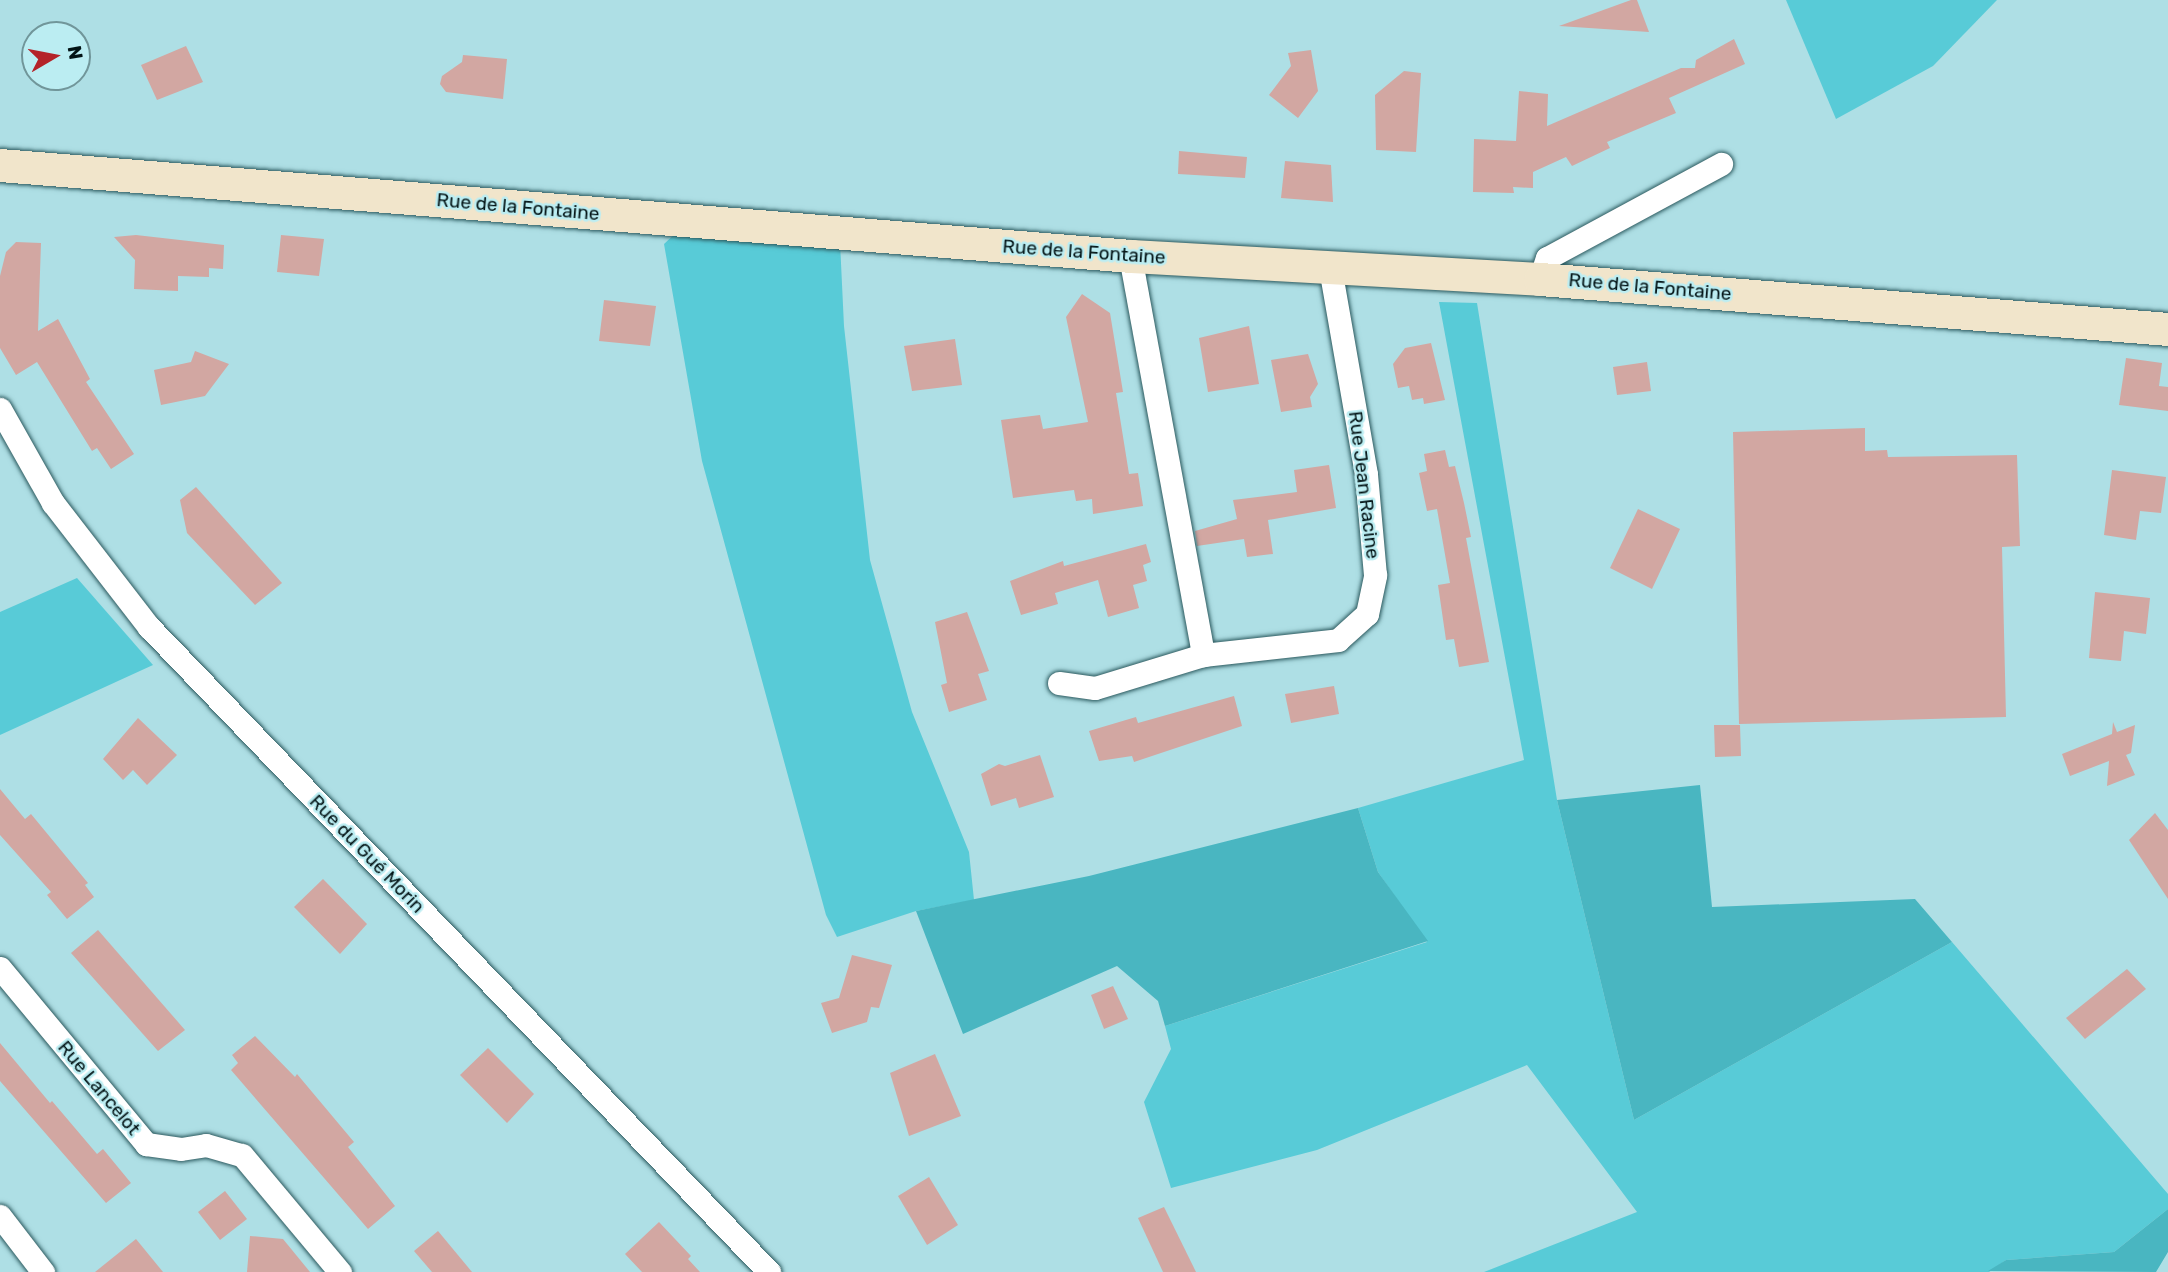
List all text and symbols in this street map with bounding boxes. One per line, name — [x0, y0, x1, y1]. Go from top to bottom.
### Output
north arrow — [21, 21, 91, 91]
text: N — [63, 44, 88, 61]
street label: Rue de la Fontaine — [436, 189, 600, 225]
street label: Rue de la Fontaine — [1002, 235, 1166, 269]
street label: Rue de la Fontaine — [1568, 269, 1732, 305]
street label: Rue Jean Racine — [1344, 410, 1384, 560]
street label: Rue du Gué Morin — [305, 790, 429, 918]
street label: Rue Lancelot — [53, 1036, 145, 1140]

